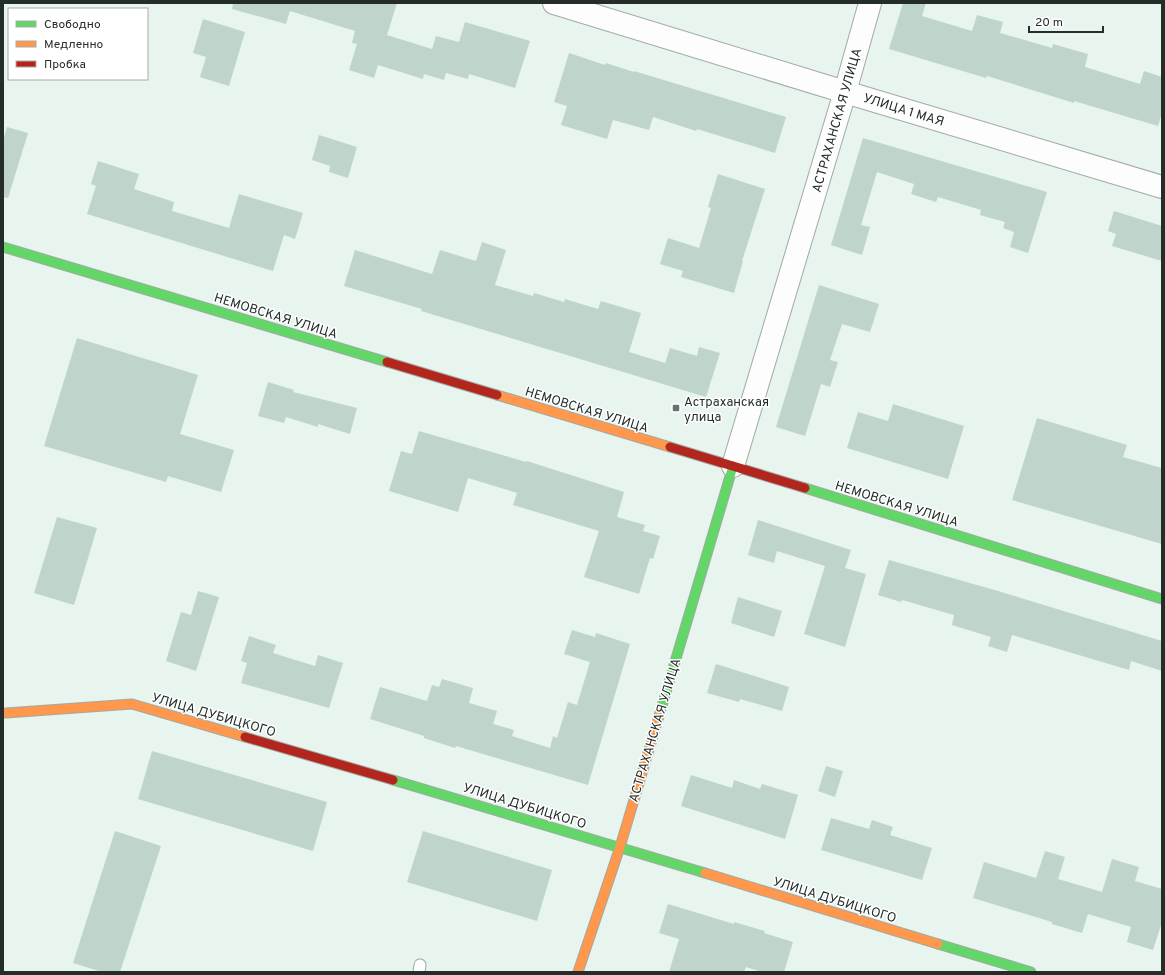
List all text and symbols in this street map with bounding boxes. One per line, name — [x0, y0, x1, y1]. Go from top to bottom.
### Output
legend — [8, 8, 148, 80]
scale bar — [1029, 8, 1103, 34]
text: 20 m — [1035, 15, 1063, 31]
text: Свободно — [44, 17, 101, 33]
text: Медленно — [44, 37, 104, 53]
street label: АСТРАХАНСКАЯ УЛИЦА — [810, 46, 866, 195]
text: Пробка — [44, 57, 86, 73]
street label: УЛИЦА 1 МАЯ — [861, 91, 946, 131]
street label: НЕМОВСКАЯ УЛИЦА — [212, 291, 339, 343]
street label: НЕМОВСКАЯ УЛИЦА — [523, 385, 650, 437]
place label: Астраханская улица — [684, 395, 769, 426]
marker: Астраханская улица — [671, 403, 681, 413]
street label: НЕМОВСКАЯ УЛИЦА — [833, 479, 960, 531]
street label: АСТРАХАНСКАЯ УЛИЦА — [626, 657, 685, 804]
street label: УЛИЦА ДУБИЦКОГО — [150, 691, 277, 741]
street label: УЛИЦА ДУБИЦКОГО — [461, 780, 588, 833]
street label: УЛИЦА ДУБИЦКОГО — [771, 874, 898, 927]

